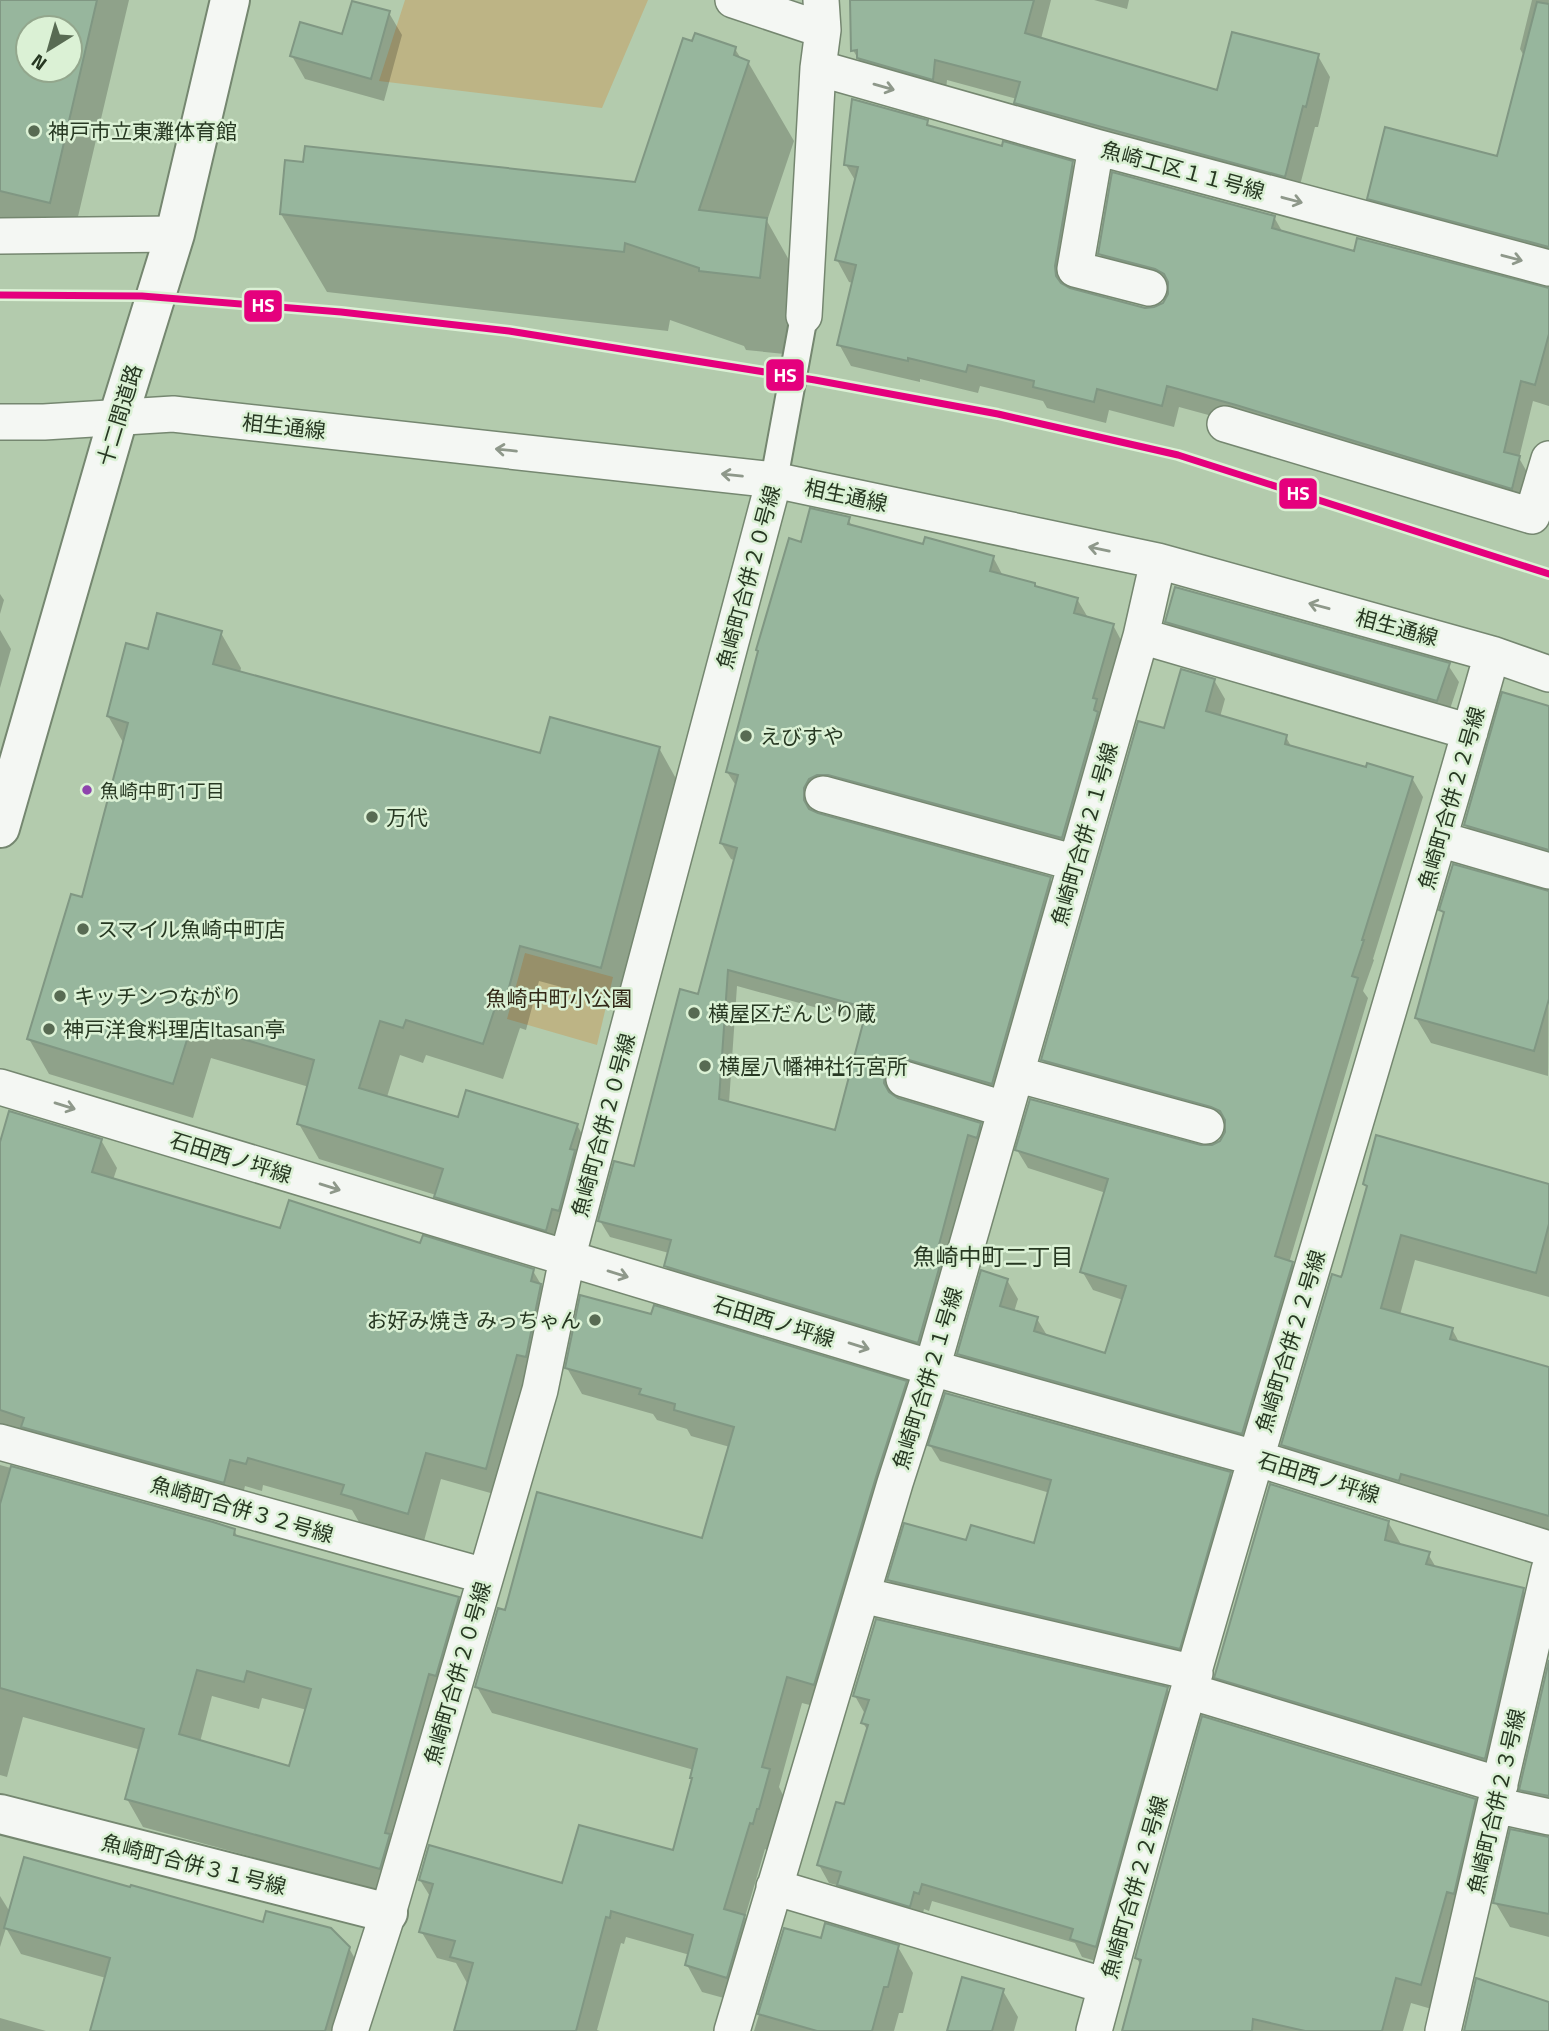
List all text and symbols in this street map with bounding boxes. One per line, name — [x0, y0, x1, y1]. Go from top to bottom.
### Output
north arrow — [14, 14, 84, 84]
text: N — [24, 47, 52, 79]
one-way arrow — [872, 81, 895, 94]
place label: 神戸市立東灘体育館 — [48, 115, 237, 147]
marker: 神戸市立東灘体育館 — [26, 123, 42, 139]
street label: 魚崎工区１１号線 — [1098, 133, 1268, 207]
one-way arrow — [1281, 194, 1303, 207]
one-way arrow — [1501, 253, 1523, 266]
line badge: HS — [243, 289, 283, 323]
text: HS — [251, 290, 275, 319]
line badge: HS — [765, 358, 805, 392]
street label: 十二間道路 — [88, 360, 150, 470]
text: HS — [773, 360, 797, 389]
street label: 相生通線 — [241, 406, 327, 446]
one-way arrow — [495, 444, 518, 457]
one-way arrow — [721, 469, 744, 482]
street label: 相生通線 — [802, 471, 890, 519]
line badge: HS — [1278, 477, 1318, 510]
text: HS — [1286, 478, 1310, 507]
street label: 魚崎町合併２０号線 — [708, 482, 788, 672]
one-way arrow — [1088, 541, 1111, 555]
one-way arrow — [1309, 599, 1331, 612]
street label: 相生通線 — [1352, 601, 1442, 653]
street label: 魚崎町合併２２号線 — [1410, 703, 1492, 893]
place label: えびすや — [760, 720, 844, 752]
marker: えびすや — [738, 728, 754, 744]
street label: 魚崎町合併２１号線 — [1043, 739, 1125, 929]
place label: 魚崎中町1丁目 — [100, 776, 225, 805]
marker: 魚崎中町1丁目 — [80, 783, 94, 797]
place label: 万代 — [386, 801, 428, 833]
marker: 万代 — [364, 809, 380, 825]
place label: スマイル魚崎中町店 — [97, 913, 285, 945]
marker: スマイル魚崎中町店 — [75, 921, 91, 937]
place label: キッチンつながり — [74, 980, 242, 1012]
park label: 魚崎中町小公園 — [486, 982, 633, 1014]
marker: キッチンつながり — [52, 988, 68, 1004]
place label: 横屋区だんじり蔵 — [708, 997, 876, 1029]
marker: 横屋区だんじり蔵 — [686, 1005, 702, 1021]
place label: 神戸洋食料理店Itasan亭 — [63, 1013, 286, 1045]
marker: 神戸洋食料理店Itasan亭 — [41, 1021, 57, 1037]
street label: 魚崎町合併２０号線 — [563, 1030, 643, 1220]
place label: 横屋八幡神社行宮所 — [719, 1050, 908, 1082]
marker: 横屋八幡神社行宮所 — [697, 1058, 713, 1074]
one-way arrow — [54, 1101, 76, 1114]
street label: 石田西ノ坪線 — [166, 1123, 296, 1191]
one-way arrow — [319, 1181, 341, 1194]
district label: 魚崎中町二丁目 — [913, 1239, 1074, 1274]
street label: 魚崎町合併２２号線 — [1247, 1246, 1333, 1436]
one-way arrow — [607, 1269, 629, 1282]
street label: 魚崎町合併２１号線 — [884, 1283, 970, 1473]
street label: 石田西ノ坪線 — [709, 1287, 839, 1355]
place label: お好み焼き みっちゃん — [366, 1304, 581, 1336]
marker: お好み焼き みっちゃん — [587, 1312, 603, 1328]
one-way arrow — [848, 1341, 870, 1354]
street label: 石田西ノ坪線 — [1254, 1443, 1384, 1511]
street label: 魚崎町合併３２号線 — [147, 1468, 337, 1550]
street label: 魚崎町合併２０号線 — [416, 1578, 498, 1768]
street label: 魚崎町合併２３号線 — [1459, 1705, 1533, 1897]
street label: 魚崎町合併２２号線 — [1093, 1792, 1175, 1982]
street label: 魚崎町合併３１号線 — [98, 1826, 290, 1902]

